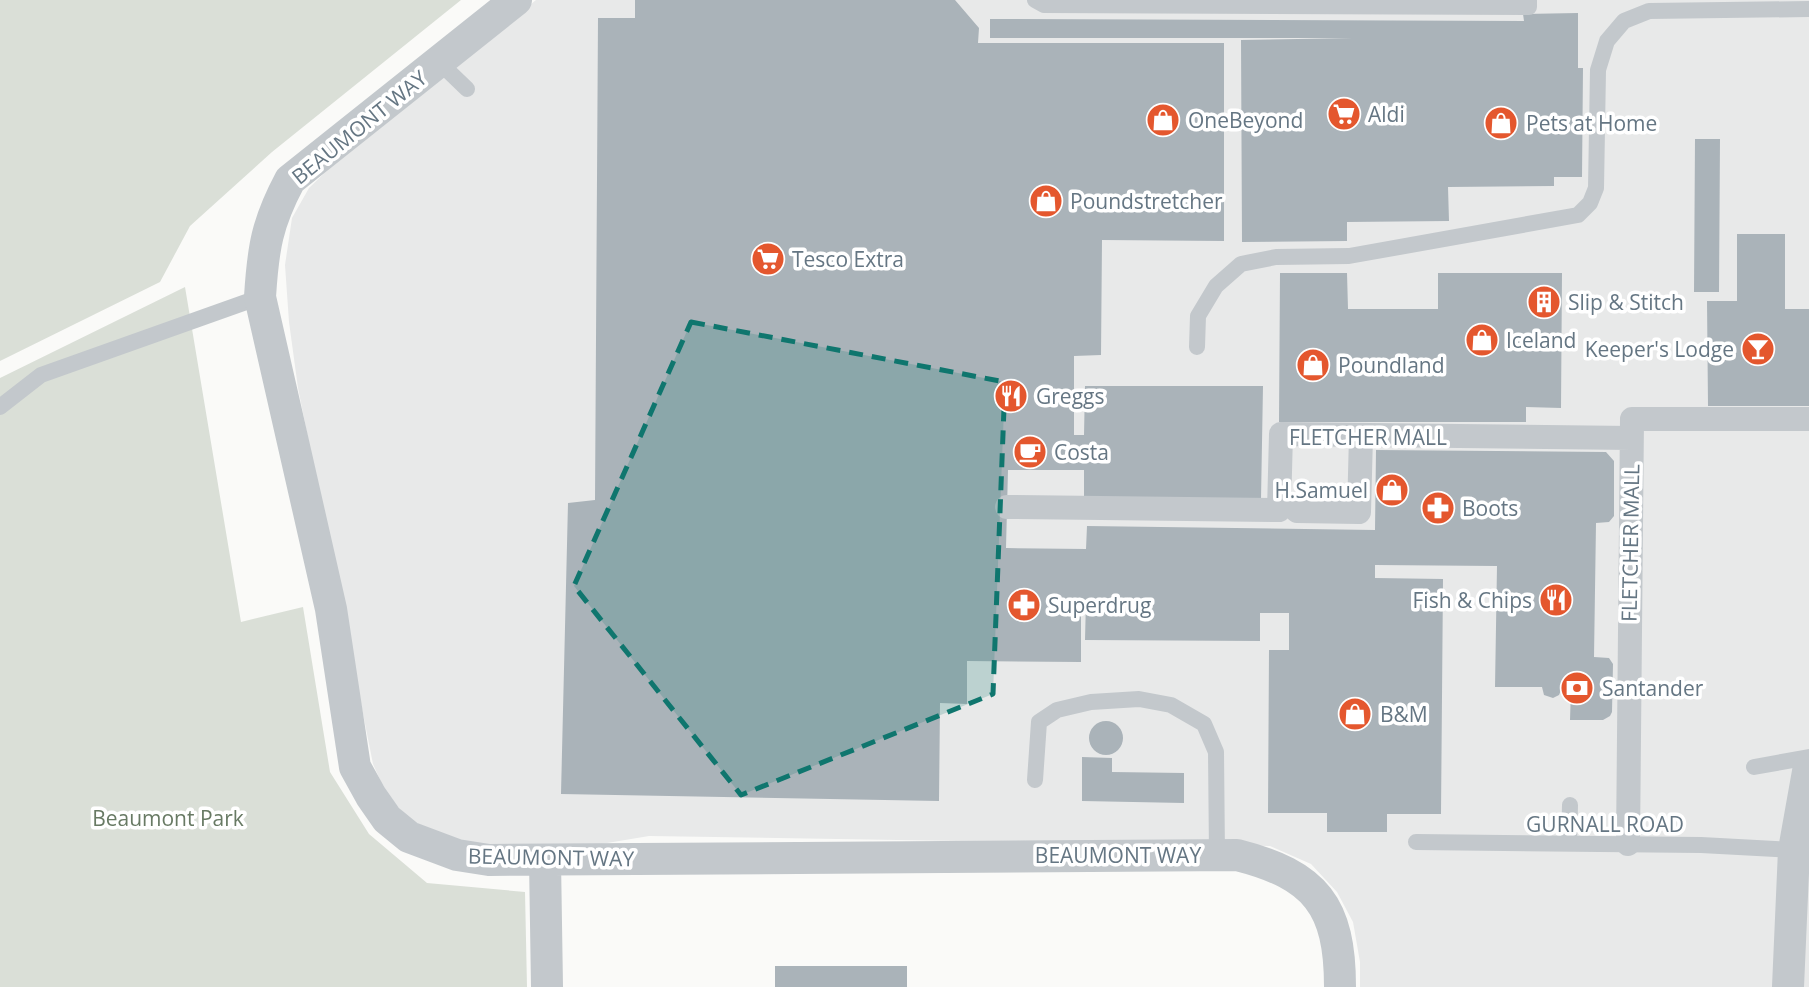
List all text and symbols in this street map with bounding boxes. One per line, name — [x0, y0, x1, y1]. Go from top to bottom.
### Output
street label: BEAUMONT WAY — [286, 64, 433, 190]
supermarket icon: Aldi — [1325, 95, 1363, 133]
place label: Aldi — [1368, 100, 1405, 128]
shop icon: OneBeyond — [1144, 101, 1182, 139]
shop icon: Pets at Home — [1482, 104, 1520, 142]
place label: OneBeyond — [1188, 106, 1303, 134]
place label: Pets at Home — [1526, 109, 1657, 137]
shop icon: Poundstretcher — [1027, 182, 1065, 220]
place label: Poundstretcher — [1070, 187, 1223, 215]
supermarket icon: Tesco Extra — [749, 240, 787, 278]
place label: Tesco Extra — [792, 245, 904, 273]
building icon: Slip & Stitch — [1525, 283, 1563, 321]
place label: Slip & Stitch — [1568, 288, 1684, 316]
shop icon: Iceland — [1463, 321, 1501, 359]
place label: Iceland — [1506, 326, 1576, 354]
bar icon: Keeper's Lodge — [1739, 330, 1777, 368]
place label: Keeper's Lodge — [1585, 335, 1734, 363]
shop icon: Poundland — [1294, 346, 1332, 384]
place label: Poundland — [1338, 351, 1445, 379]
restaurant icon: Greggs — [992, 377, 1030, 415]
place label: Greggs — [1036, 382, 1104, 410]
street label: FLETCHER MALL — [1289, 423, 1447, 451]
cafe icon: Costa — [1011, 433, 1049, 471]
place label: Costa — [1054, 438, 1109, 466]
street label: FLETCHER MALL — [1615, 464, 1645, 622]
shop icon: H.Samuel — [1373, 471, 1411, 509]
place label: H.Samuel — [1274, 476, 1368, 504]
pharmacy icon: Boots — [1419, 489, 1457, 527]
place label: Boots — [1462, 494, 1518, 522]
restaurant icon: Fish & Chips — [1537, 581, 1575, 619]
pharmacy icon: Superdrug — [1005, 586, 1043, 624]
place label: Fish & Chips — [1413, 586, 1532, 614]
place label: Superdrug — [1048, 591, 1151, 619]
bank icon: Santander — [1558, 669, 1596, 707]
place label: Santander — [1602, 674, 1704, 702]
shop icon: B&M — [1336, 695, 1374, 733]
place label: B&M — [1380, 700, 1428, 728]
park label: Beaumont Park — [92, 804, 244, 832]
street label: GURNALL ROAD — [1526, 810, 1684, 838]
street label: BEAUMONT WAY — [1035, 841, 1201, 869]
street label: BEAUMONT WAY — [468, 842, 635, 872]

